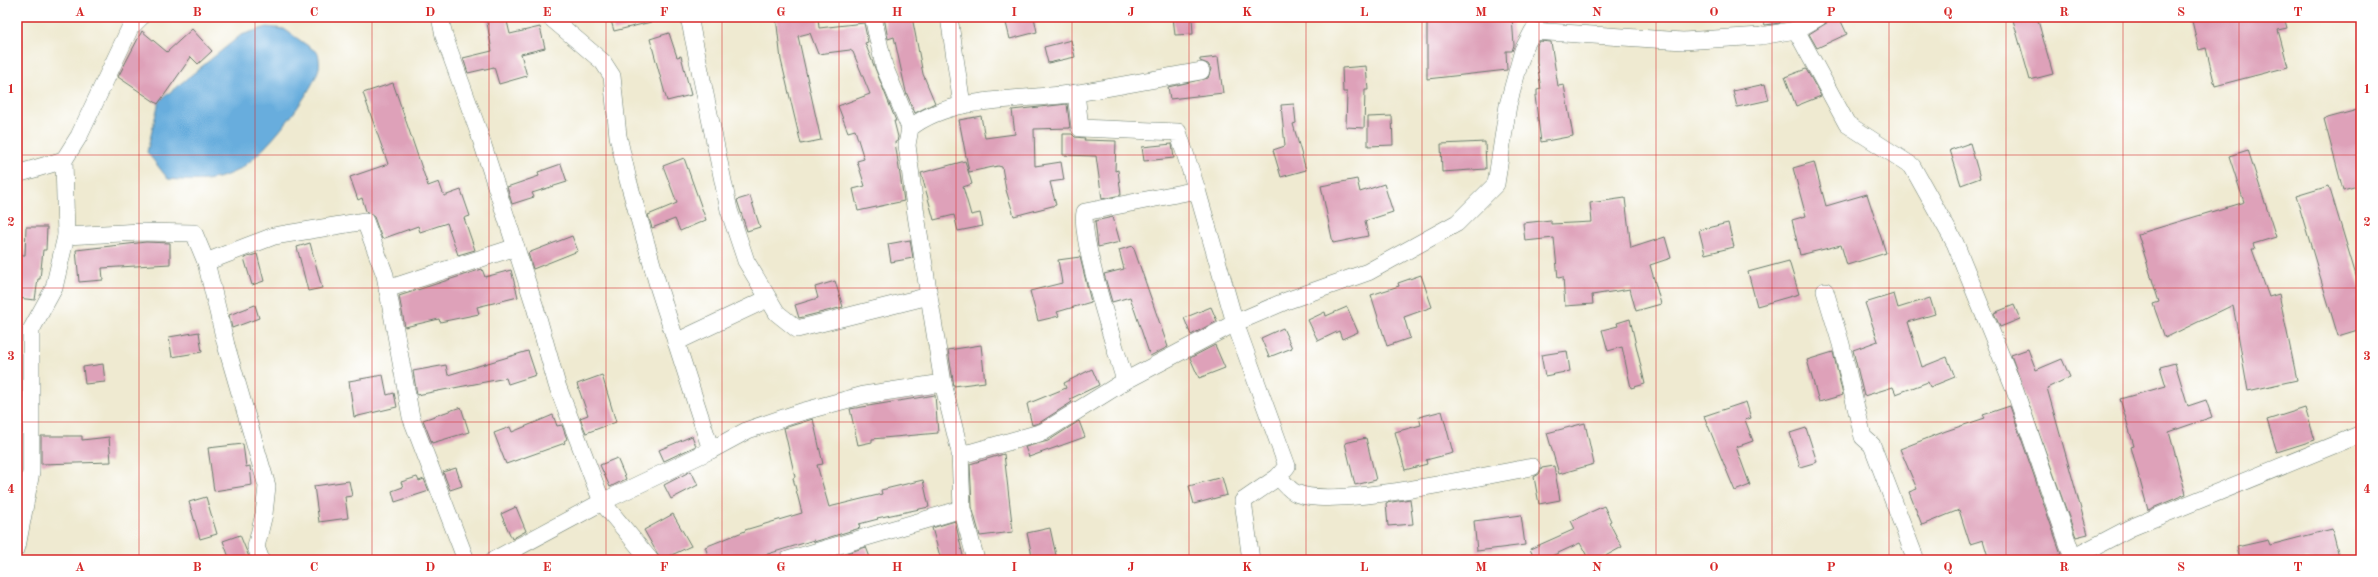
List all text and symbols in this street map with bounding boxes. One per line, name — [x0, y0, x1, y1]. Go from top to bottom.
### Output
text: A — [75, 6, 85, 19]
text: B — [192, 6, 202, 19]
text: C — [310, 6, 318, 19]
text: D — [425, 6, 435, 19]
text: E — [543, 6, 552, 19]
text: F — [660, 6, 669, 19]
text: G — [776, 6, 786, 19]
text: H — [892, 6, 903, 19]
text: I — [1011, 6, 1017, 19]
text: J — [1127, 6, 1135, 19]
text: K — [1242, 6, 1252, 19]
text: L — [1360, 6, 1369, 19]
text: M — [1475, 6, 1487, 19]
text: N — [1592, 6, 1602, 19]
text: O — [1709, 6, 1719, 19]
text: P — [1826, 6, 1836, 19]
text: Q — [1943, 6, 1953, 19]
text: R — [2059, 6, 2069, 19]
text: S — [2177, 6, 2185, 19]
text: T — [2293, 6, 2303, 19]
text: 1 — [7, 83, 15, 96]
text: 1 — [2363, 83, 2371, 96]
text: 2 — [7, 216, 15, 229]
text: 2 — [2363, 216, 2371, 229]
text: 3 — [7, 350, 15, 363]
text: 3 — [2363, 350, 2371, 363]
text: 4 — [7, 483, 15, 496]
text: 4 — [2363, 483, 2371, 496]
text: A — [75, 561, 85, 574]
text: B — [192, 561, 202, 574]
text: C — [310, 561, 318, 574]
text: D — [425, 561, 435, 574]
text: E — [543, 561, 552, 574]
text: F — [660, 561, 669, 574]
text: G — [776, 561, 786, 574]
text: H — [892, 561, 903, 574]
text: I — [1011, 561, 1017, 574]
text: J — [1127, 561, 1135, 574]
text: K — [1242, 561, 1252, 574]
text: L — [1360, 561, 1369, 574]
text: M — [1475, 561, 1487, 574]
text: N — [1592, 561, 1602, 574]
text: O — [1709, 561, 1719, 574]
text: P — [1826, 561, 1836, 574]
text: Q — [1943, 561, 1953, 574]
text: R — [2059, 561, 2069, 574]
text: S — [2177, 561, 2185, 574]
text: T — [2293, 561, 2303, 574]

